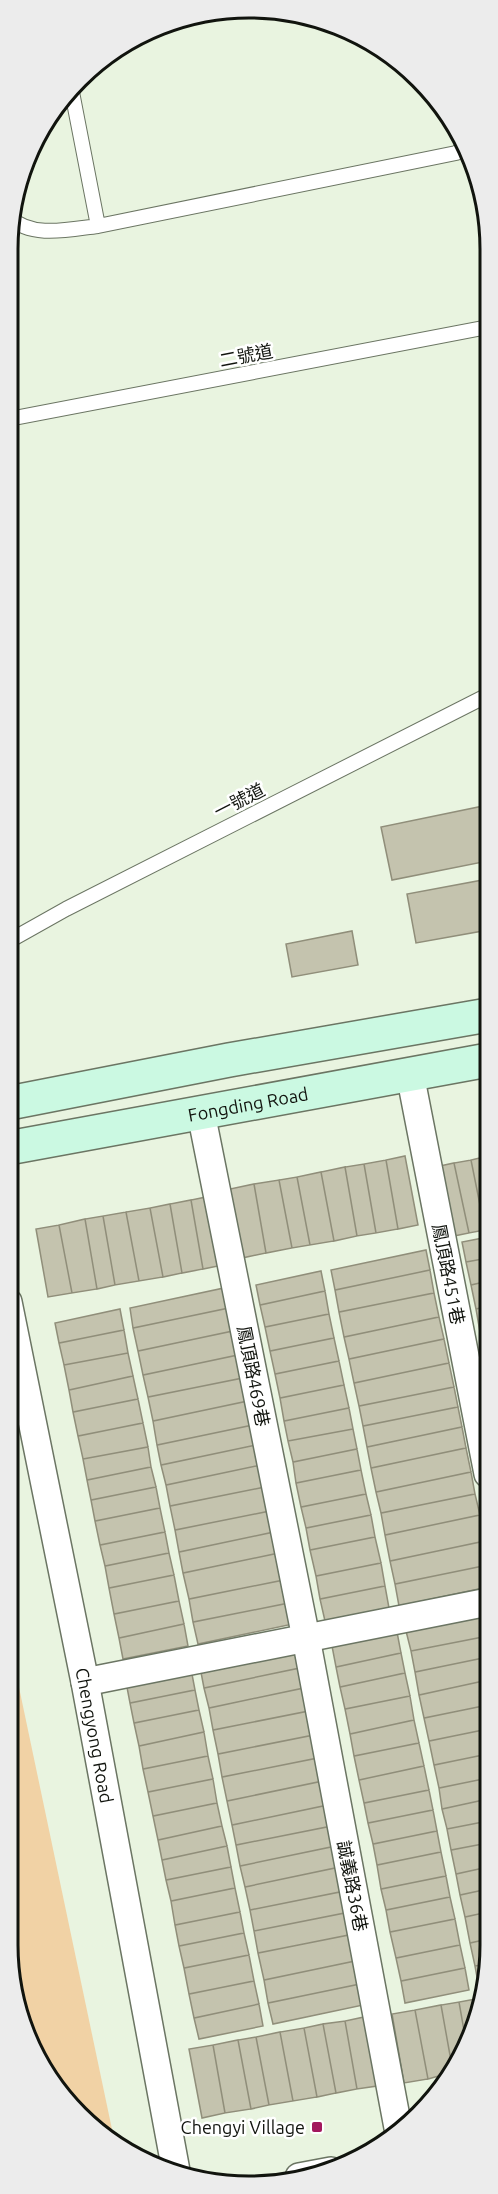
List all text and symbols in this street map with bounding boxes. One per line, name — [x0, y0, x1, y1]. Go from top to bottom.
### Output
street label: 二號道 — [218, 340, 274, 370]
street label: 一號道 — [210, 779, 268, 821]
street label: Fongding Road — [186, 1083, 310, 1125]
street label: 鳳頂路451巷 — [429, 1222, 469, 1326]
street label: 鳳頂路469巷 — [234, 1324, 274, 1428]
street label: Chengyong Road — [72, 1666, 117, 1805]
street label: 誠義路36巷 — [334, 1839, 372, 1933]
place label: Chengyi Village — [181, 2117, 305, 2137]
marker: Chengyi Village — [310, 2120, 324, 2134]

